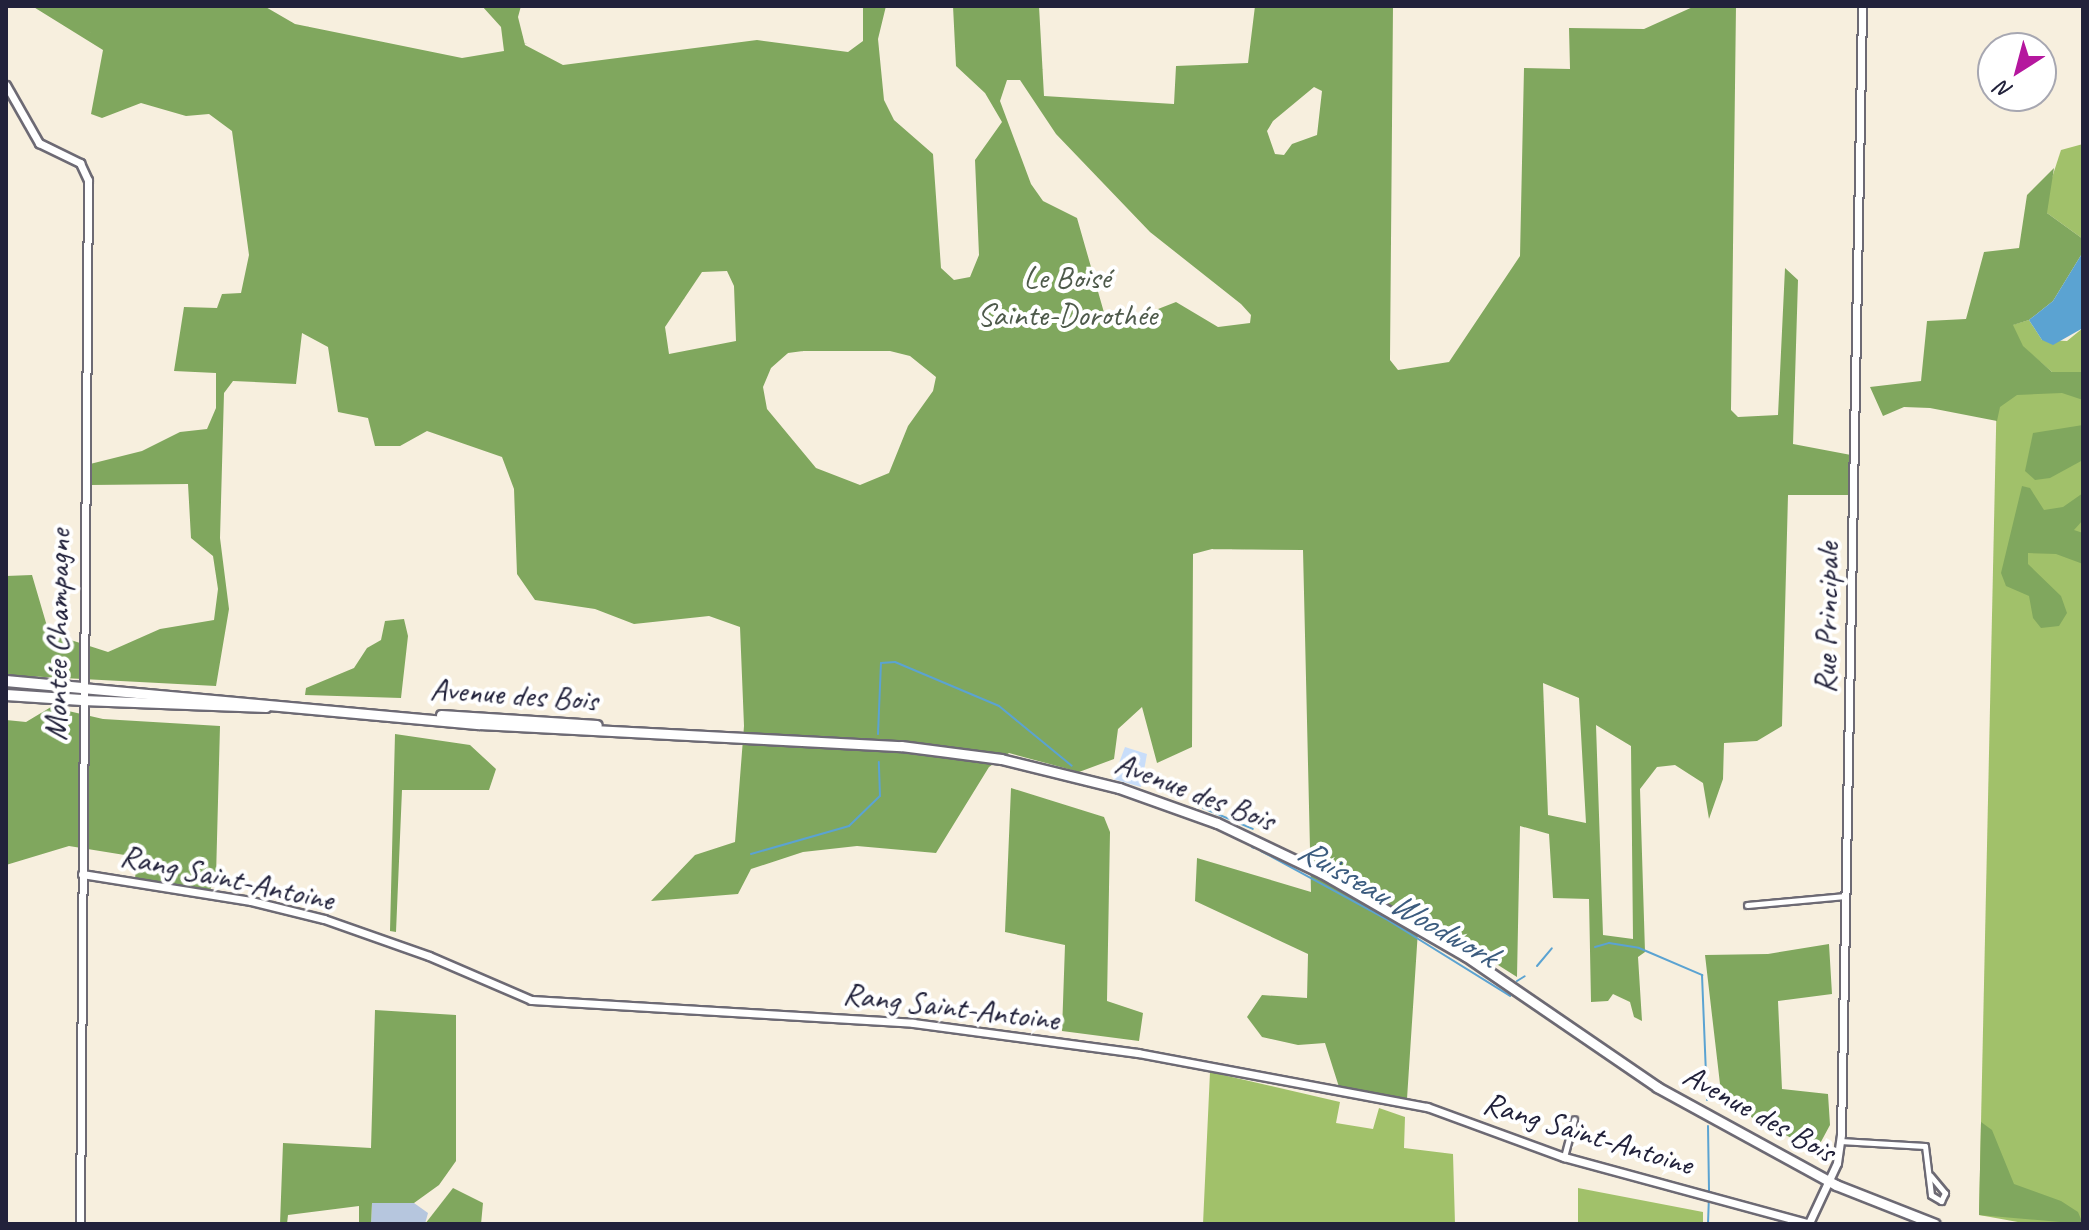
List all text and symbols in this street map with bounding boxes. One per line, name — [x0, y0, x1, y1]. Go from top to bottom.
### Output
north arrow — [1977, 32, 2057, 112]
text: N — [1990, 74, 2018, 105]
park label: Le Boisé Sainte-Dorothée — [977, 260, 1157, 335]
street label: Montée Champagne — [37, 528, 79, 742]
street label: Rue Principale — [1806, 542, 1848, 694]
street label: Avenue des Bois — [429, 670, 599, 720]
street label: Avenue des Bois — [1110, 744, 1280, 840]
water label: Ruisseau Woodwork — [1292, 829, 1504, 975]
street label: Rang Saint-Antoine — [116, 837, 338, 919]
street label: Rang Saint-Antoine — [841, 975, 1061, 1039]
street label: Avenue des Bois — [1676, 1057, 1842, 1171]
street label: Rang Saint-Antoine — [1478, 1084, 1698, 1184]

